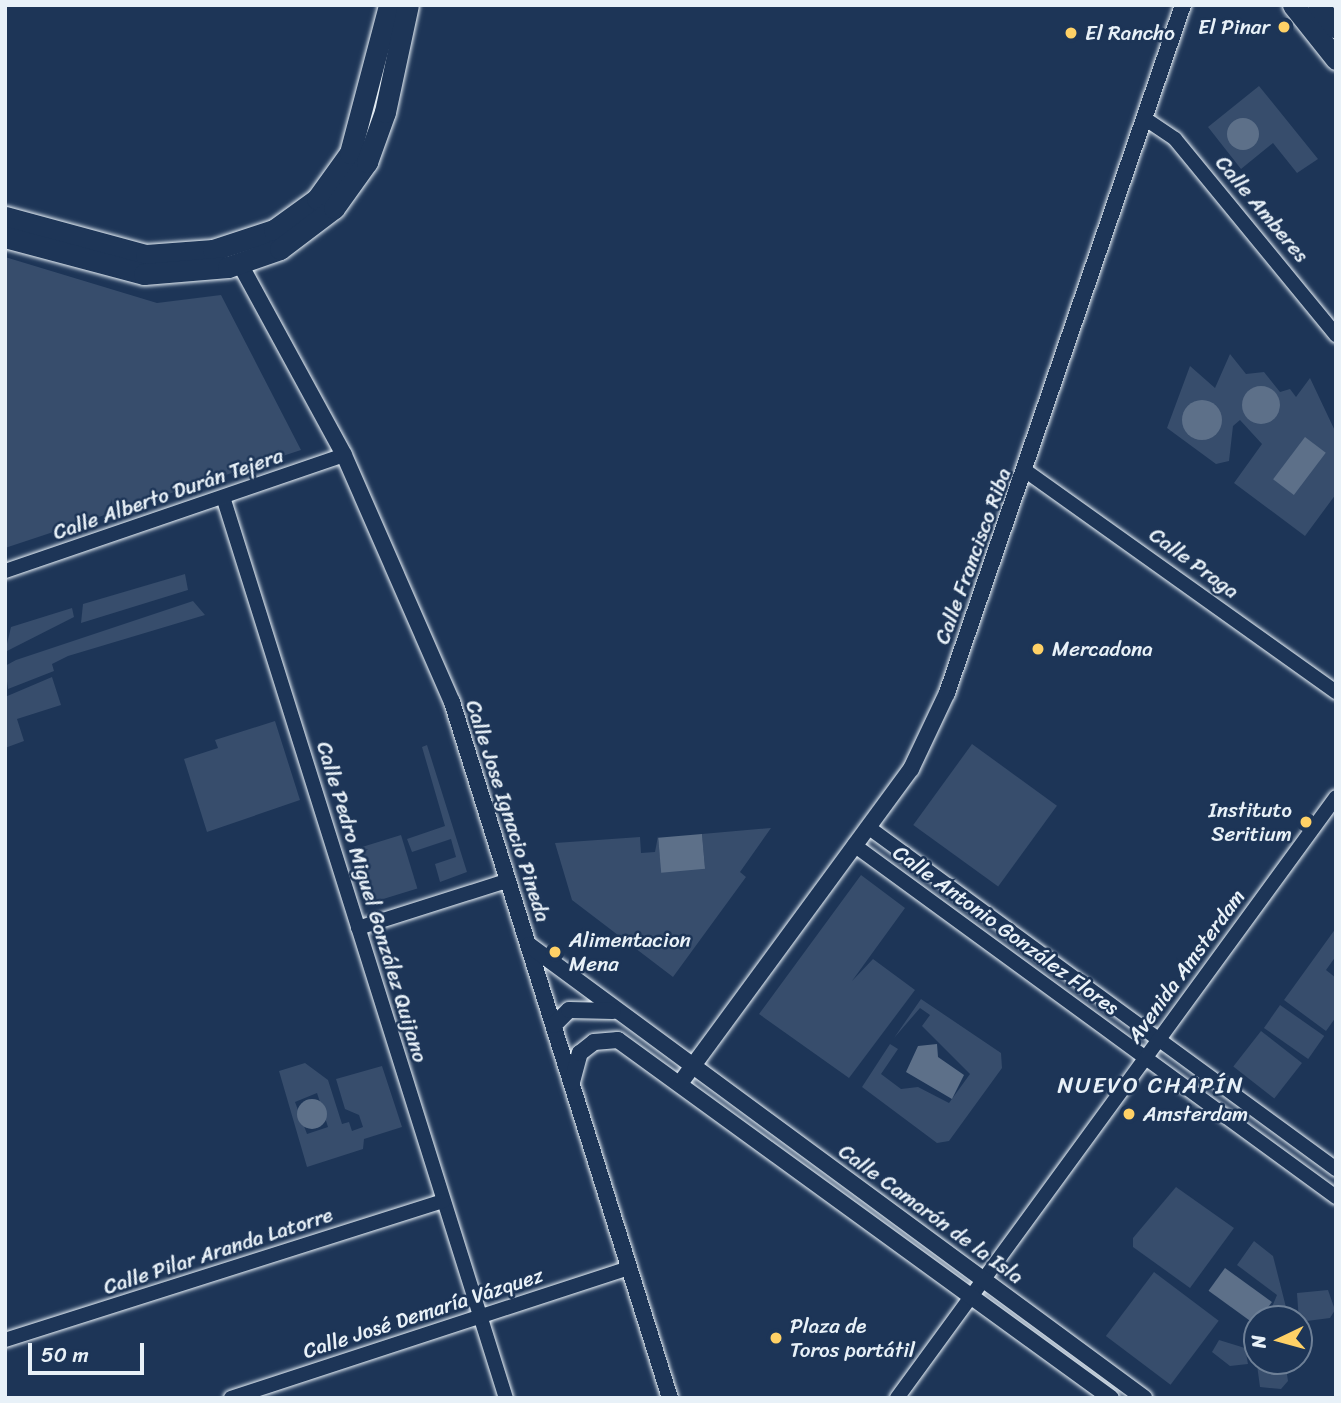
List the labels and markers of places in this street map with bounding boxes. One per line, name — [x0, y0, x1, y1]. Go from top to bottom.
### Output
place label: El Pinar — [1198, 14, 1270, 40]
marker: El Pinar — [1276, 19, 1292, 35]
place label: El Rancho — [1085, 20, 1175, 46]
marker: El Rancho — [1063, 25, 1079, 41]
place label: Mercadona — [1052, 636, 1153, 662]
marker: Mercadona — [1030, 641, 1046, 657]
place label: Instituto Seritium — [1208, 797, 1292, 847]
marker: Instituto Seritium — [1298, 814, 1314, 830]
place label: Alimentacion Mena — [569, 927, 691, 977]
marker: Alimentacion Mena — [547, 944, 563, 960]
place label: Amsterdam — [1143, 1101, 1248, 1127]
marker: Amsterdam — [1121, 1106, 1137, 1122]
place label: Plaza de Toros portátil — [790, 1313, 915, 1363]
marker: Plaza de Toros portátil — [768, 1330, 784, 1346]

